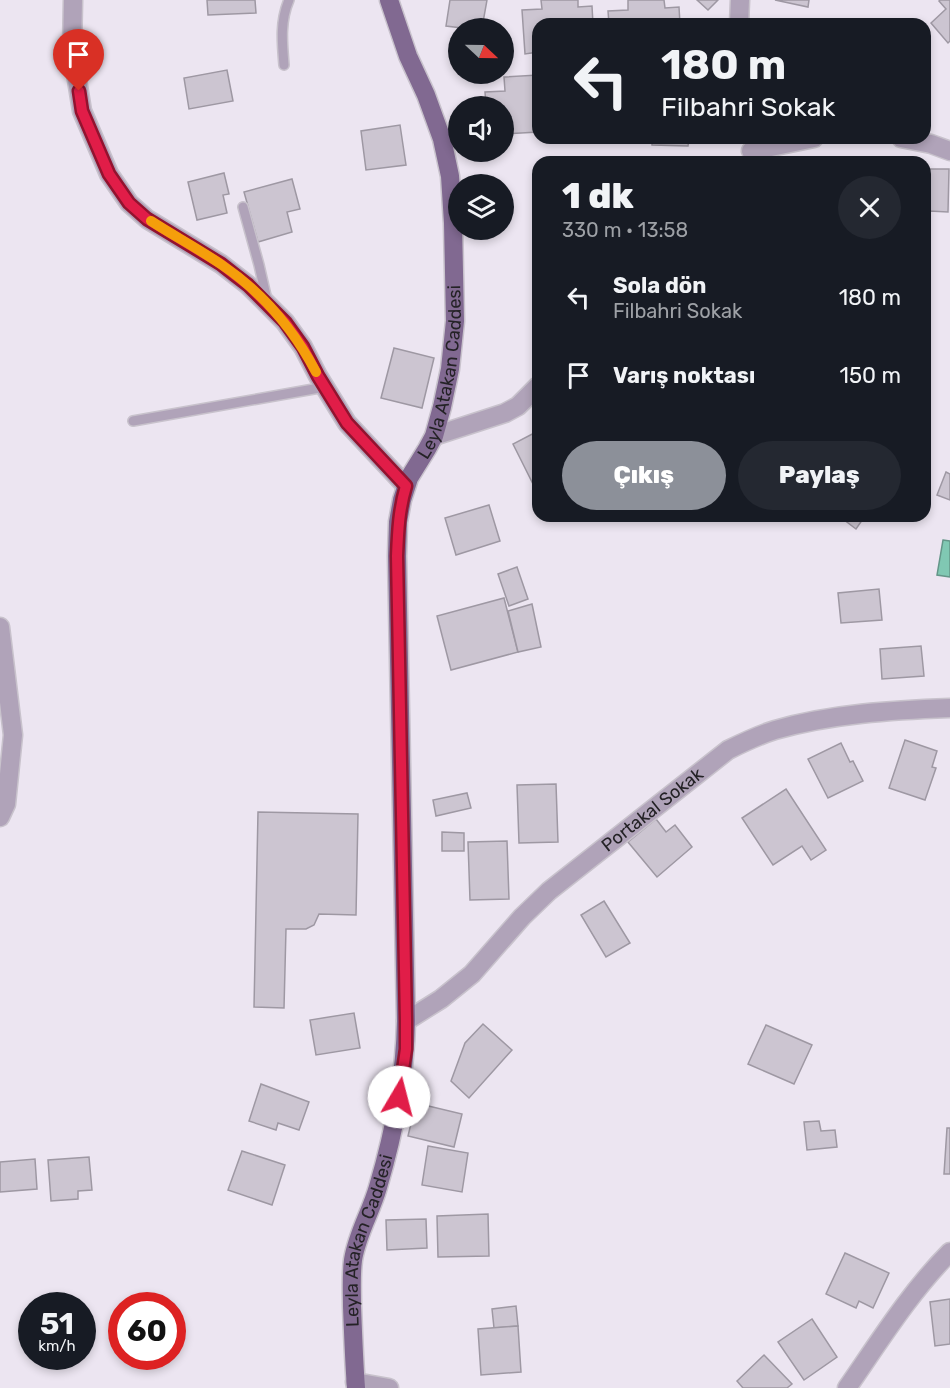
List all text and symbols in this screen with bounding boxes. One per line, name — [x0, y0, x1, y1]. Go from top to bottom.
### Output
north arrow — [448, 18, 514, 84]
map controls — [448, 18, 514, 240]
pin — [53, 29, 104, 91]
icon: arrive — [62, 38, 95, 71]
text: 180 m — [661, 40, 786, 90]
icon: left — [562, 42, 640, 120]
text: Filbahri Sokak — [661, 91, 835, 123]
button: sound — [448, 96, 514, 162]
button: layers — [448, 174, 514, 240]
text: 1 dk — [562, 174, 634, 217]
button: close — [838, 176, 901, 239]
text: 330 m · 13:58 — [562, 218, 688, 242]
text: Sola dön — [613, 272, 706, 299]
icon: left — [562, 281, 595, 314]
text: 180 m — [839, 284, 901, 311]
street label: Leyla Atakan Caddesi — [412, 285, 466, 463]
text: Filbahri Sokak — [613, 299, 742, 323]
icon: arrive — [562, 359, 595, 392]
text: Varış noktası — [613, 362, 755, 389]
text: 150 m — [840, 362, 901, 389]
button: Çıkış — [562, 441, 726, 510]
button: Paylaş — [738, 441, 901, 510]
street label: Portakal Sokak — [597, 762, 708, 856]
position arrow — [367, 1065, 431, 1129]
street label: Leyla Atakan Caddesi — [341, 1152, 398, 1327]
speed limit sign: 60 — [108, 1292, 186, 1370]
text: 51 — [40, 1306, 74, 1342]
text: km/h — [38, 1337, 76, 1355]

